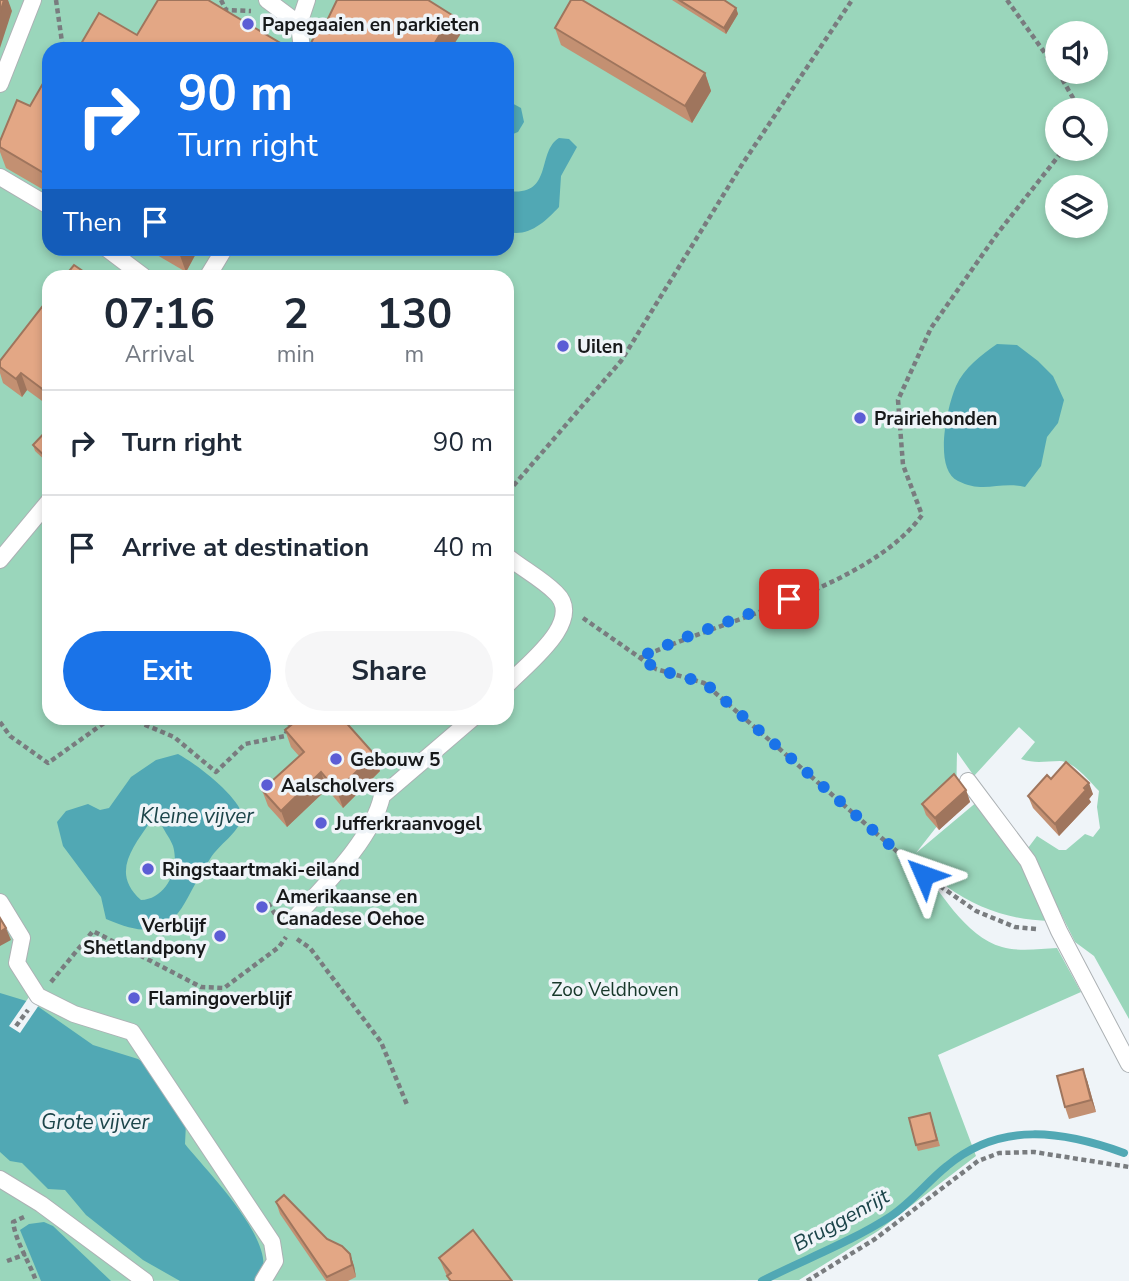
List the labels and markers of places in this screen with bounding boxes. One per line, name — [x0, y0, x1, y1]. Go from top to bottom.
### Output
place label: Papegaaien en parkieten — [262, 12, 479, 38]
marker: Papegaaien en parkieten — [240, 16, 256, 32]
place label: Uilen — [577, 334, 623, 360]
marker: Uilen — [555, 338, 571, 354]
place label: Prairiehonden — [874, 406, 997, 432]
marker: Prairiehonden — [852, 410, 868, 426]
pin — [759, 569, 819, 629]
place label: Gebouw 5 — [350, 747, 440, 773]
marker: Gebouw 5 — [328, 751, 344, 767]
place label: Aalscholvers — [281, 773, 394, 799]
marker: Aalscholvers — [259, 777, 275, 793]
place label: Jufferkraanvogel — [334, 811, 482, 837]
marker: Jufferkraanvogel — [313, 815, 329, 831]
place label: Ringstaartmaki-eiland — [162, 857, 360, 883]
marker: Ringstaartmaki-eiland — [140, 861, 156, 877]
place label: Amerikaanse en Canadese Oehoe — [276, 884, 424, 932]
marker: Amerikaanse en Canadese Oehoe — [254, 899, 270, 915]
place label: Verblijf Shetlandpony — [83, 913, 207, 961]
marker: Verblijf Shetlandpony — [212, 928, 228, 944]
place label: Flamingoverblijf — [148, 986, 293, 1012]
marker: Flamingoverblijf — [126, 990, 142, 1006]

